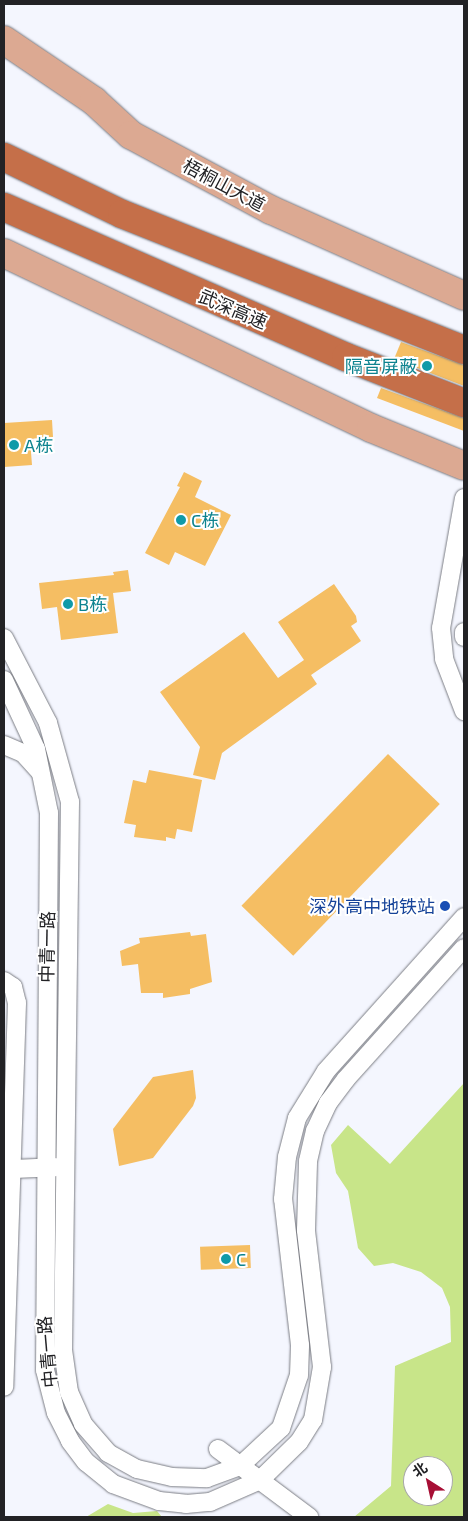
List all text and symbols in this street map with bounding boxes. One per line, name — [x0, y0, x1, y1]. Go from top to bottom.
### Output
street label: 梧桐山大道 — [179, 154, 269, 216]
street label: 武深高速 — [196, 285, 270, 333]
place label: 隔音屏蔽 — [345, 355, 417, 377]
marker: 隔音屏蔽 — [421, 360, 433, 372]
place label: A栋 — [24, 434, 53, 456]
marker: A栋 — [8, 439, 20, 451]
place label: C栋 — [191, 509, 219, 531]
marker: C栋 — [175, 514, 187, 526]
place label: B栋 — [78, 593, 107, 615]
marker: B栋 — [62, 598, 74, 610]
place label: 深外高中地铁站 — [309, 895, 435, 917]
marker: 深外高中地铁站 — [439, 900, 451, 912]
street label: 中青一路 — [36, 911, 58, 983]
place label: C — [236, 1248, 246, 1270]
marker: C — [220, 1253, 232, 1265]
street label: 中青一路 — [33, 1315, 61, 1389]
north arrow — [403, 1456, 453, 1506]
text: 北 — [409, 1458, 430, 1480]

